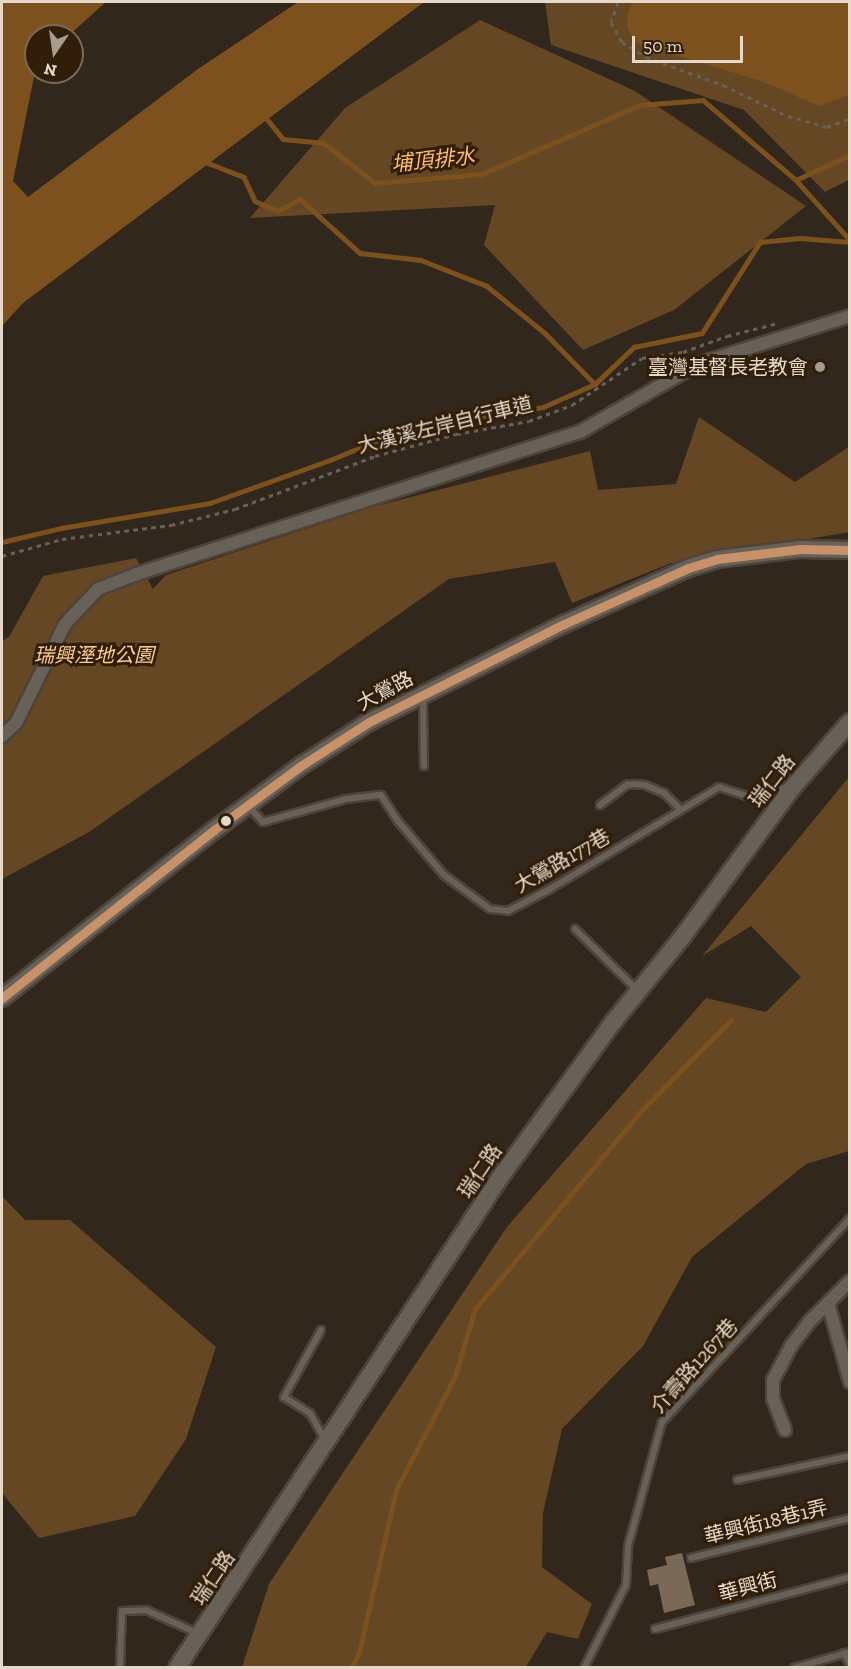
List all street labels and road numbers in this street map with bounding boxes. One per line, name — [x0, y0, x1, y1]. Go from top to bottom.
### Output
street label: 大漢溪左岸自行車道 — [355, 392, 535, 458]
street label: 大鶯路 — [353, 666, 417, 716]
street label: 瑞仁路 — [744, 750, 800, 812]
street label: 大鶯路177巷 — [510, 824, 614, 898]
street label: 瑞仁路 — [453, 1139, 507, 1203]
street label: 介壽路1267巷 — [646, 1314, 742, 1418]
street label: 華興街18巷1弄 — [702, 1495, 830, 1549]
street label: 瑞仁路 — [186, 1546, 240, 1610]
street label: 華興街 — [716, 1568, 780, 1606]

